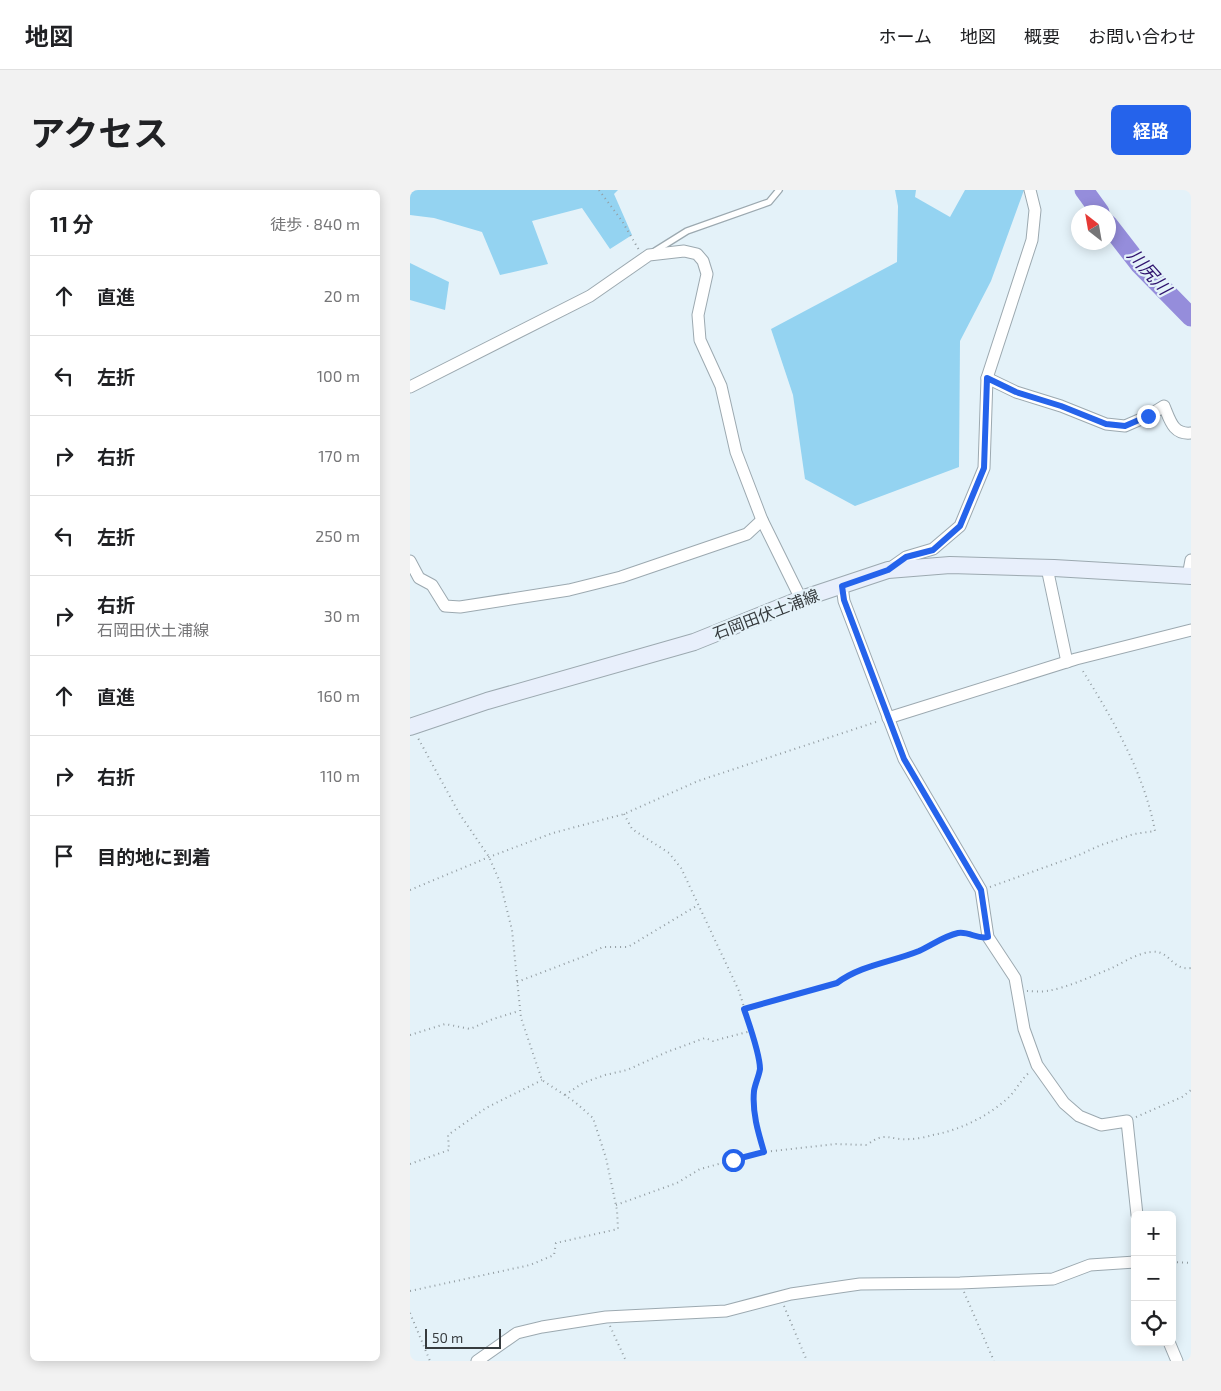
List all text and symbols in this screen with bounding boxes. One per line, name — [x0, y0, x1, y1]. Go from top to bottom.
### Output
text: 地図 — [25, 21, 73, 50]
text: ホーム — [879, 25, 932, 47]
text: 地図 — [960, 25, 996, 47]
text: 概要 — [1024, 25, 1060, 47]
text: お問い合わせ — [1088, 25, 1196, 47]
button: 経路 — [1111, 105, 1191, 155]
text: アクセス — [30, 111, 168, 153]
north arrow — [1071, 205, 1116, 250]
text: 11 分 — [50, 211, 94, 236]
text: 徒歩 · 840 m — [270, 214, 360, 233]
water label: 川尻川 — [1124, 244, 1177, 300]
icon: ahead — [50, 282, 78, 310]
text: 直進 — [97, 285, 135, 308]
text: 20 m — [324, 286, 360, 305]
icon: left — [50, 362, 78, 390]
text: 左折 — [97, 365, 135, 388]
text: 100 m — [317, 366, 360, 385]
route end — [1137, 405, 1160, 428]
icon: right — [50, 442, 78, 470]
text: 右折 — [97, 445, 135, 468]
text: 170 m — [318, 446, 360, 465]
icon: left — [50, 522, 78, 550]
text: 左折 — [97, 525, 135, 548]
text: 250 m — [315, 526, 360, 545]
street label: 石岡田伏土浦線 — [710, 585, 822, 642]
text: 右折 — [97, 593, 135, 616]
icon: right — [50, 602, 78, 630]
text: 30 m — [324, 606, 360, 625]
text: 石岡田伏土浦線 — [97, 620, 209, 639]
icon: ahead — [50, 682, 78, 710]
text: 直進 — [97, 685, 135, 708]
text: 160 m — [317, 686, 360, 705]
icon: right — [50, 762, 78, 790]
text: 右折 — [97, 765, 135, 788]
text: 110 m — [320, 766, 360, 785]
icon: arrive — [50, 842, 78, 870]
text: 目的地に到着 — [97, 845, 211, 868]
route start — [722, 1149, 745, 1172]
map controls — [1131, 1211, 1176, 1346]
button: + — [1131, 1211, 1176, 1256]
button: − — [1131, 1256, 1176, 1301]
button: locate — [1131, 1301, 1176, 1346]
scale bar — [425, 1326, 501, 1349]
text: 50 m — [432, 1329, 463, 1346]

